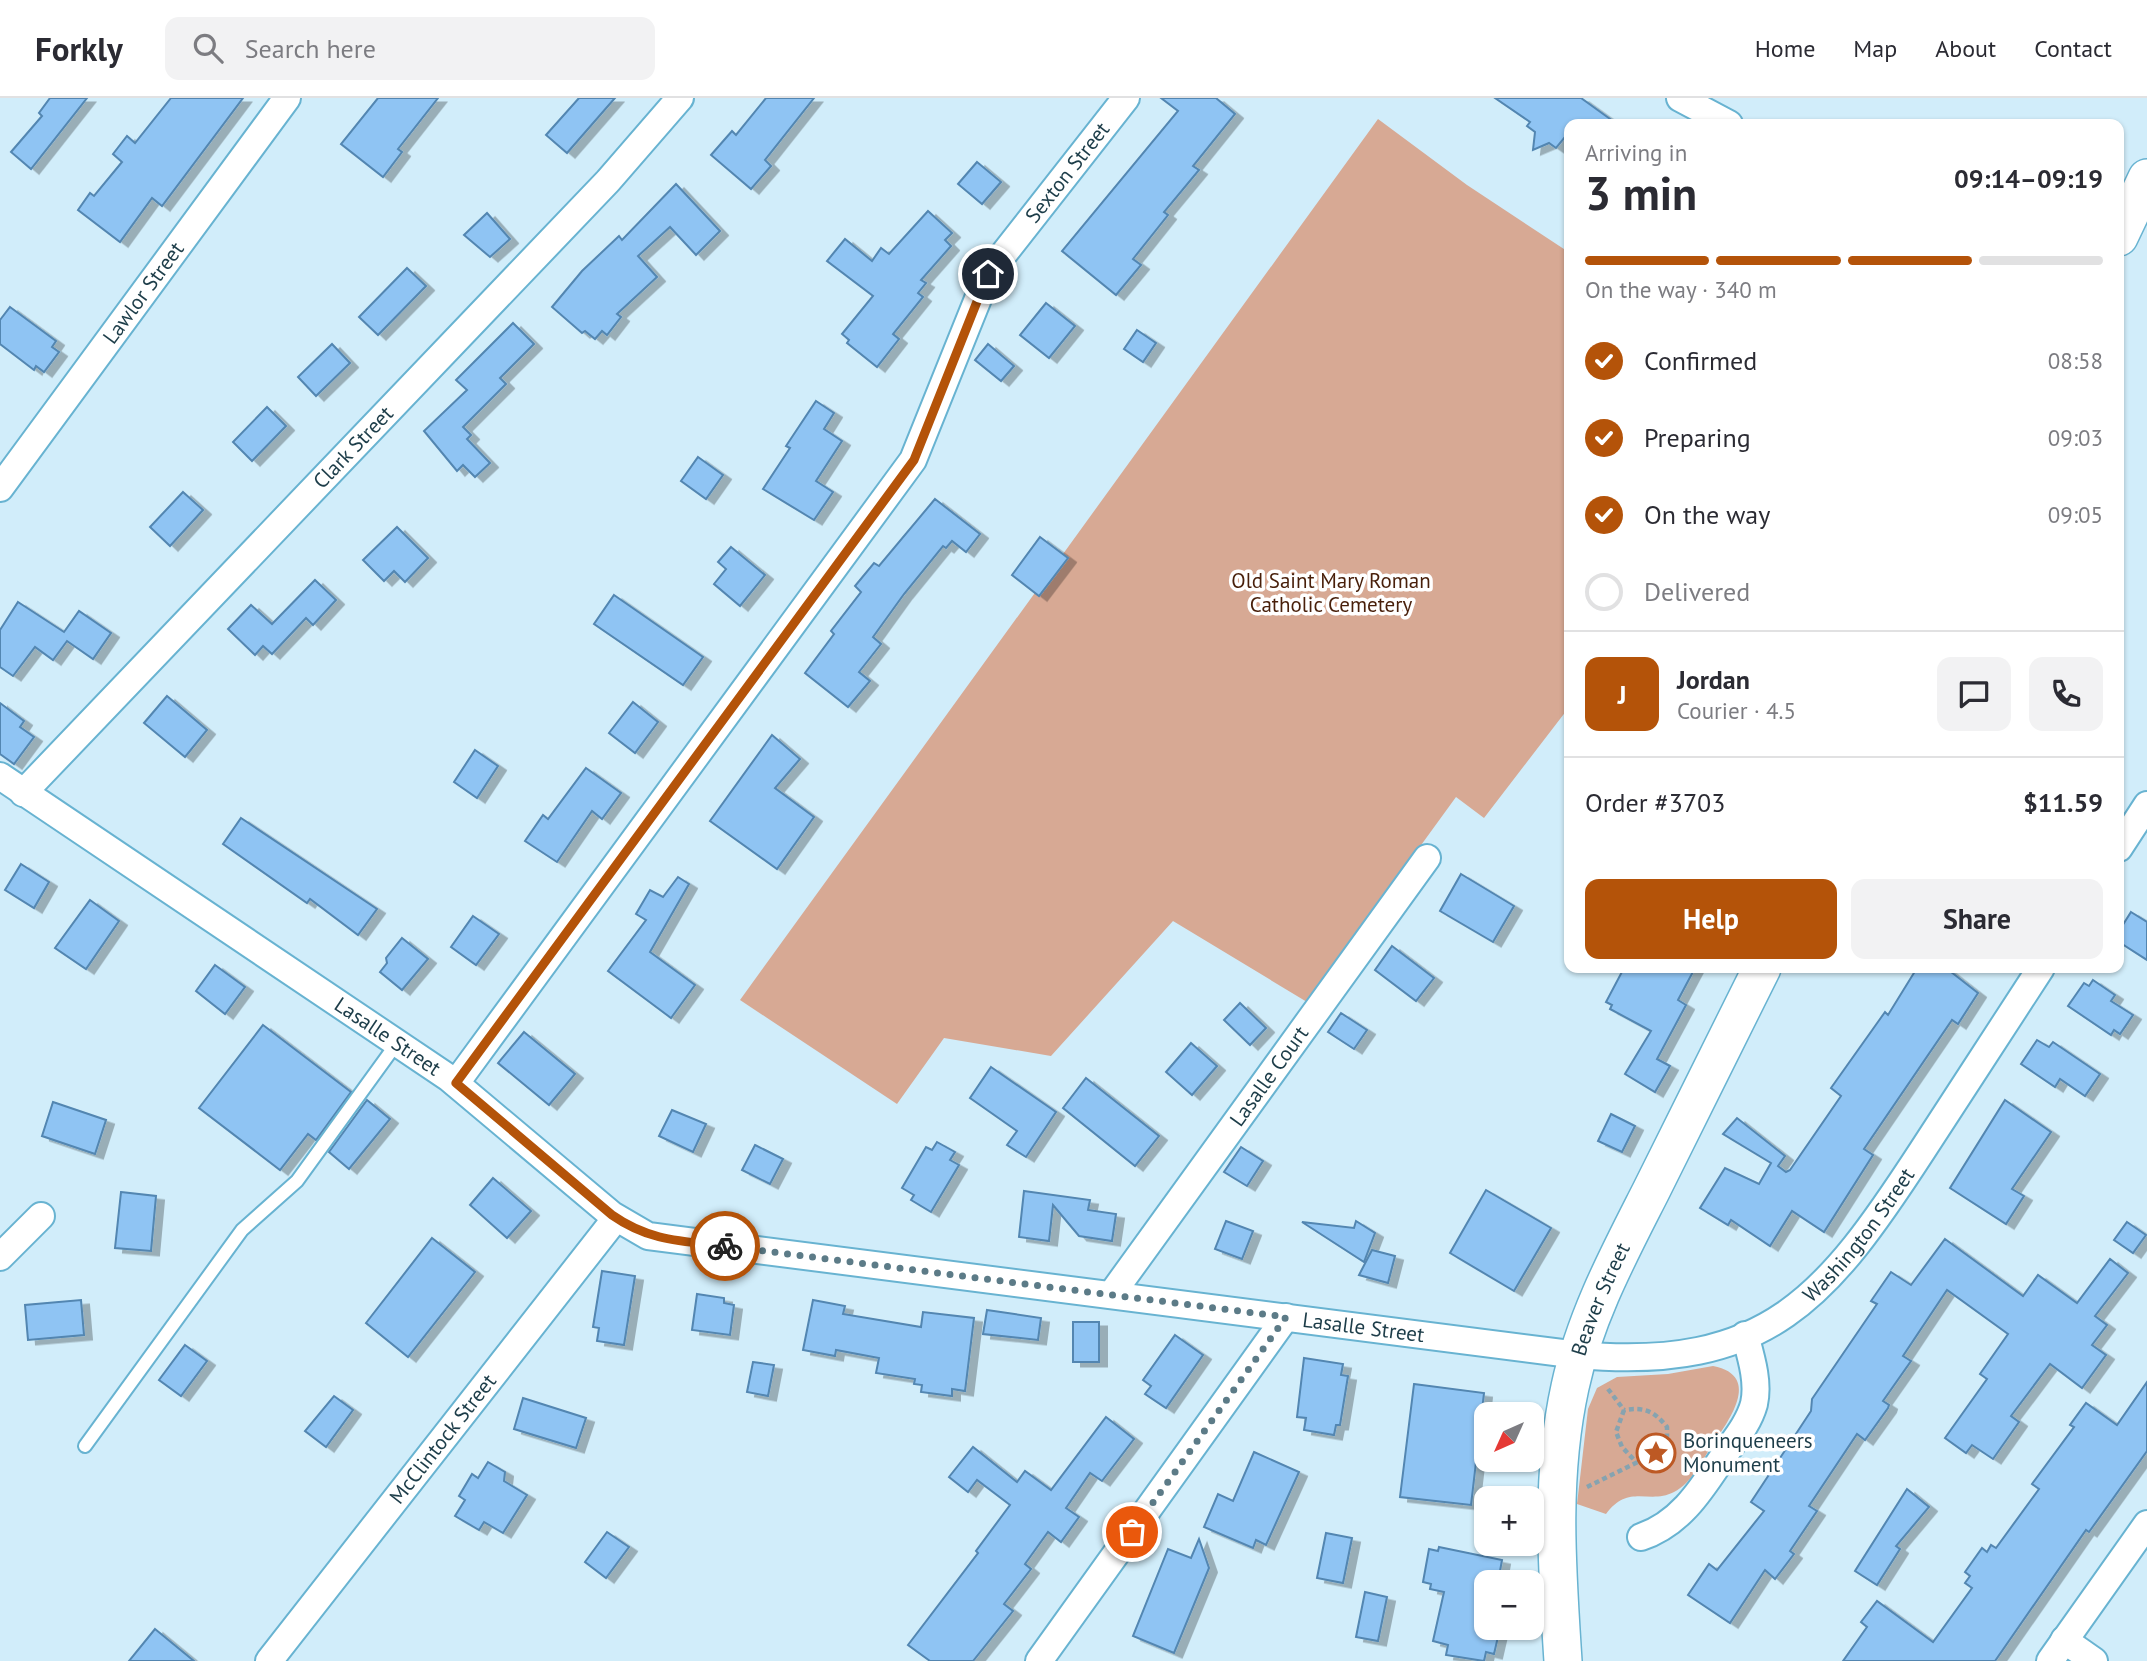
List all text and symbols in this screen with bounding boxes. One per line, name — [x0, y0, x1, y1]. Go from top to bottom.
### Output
search box — [165, 17, 655, 80]
text: Forkly — [35, 27, 123, 70]
icon: search — [189, 29, 227, 67]
text: Search here — [245, 32, 376, 65]
text: Home — [1755, 33, 1815, 64]
text: Map — [1853, 33, 1897, 64]
text: About — [1935, 33, 1996, 64]
text: Contact — [2034, 33, 2112, 64]
street label: Sexton Street — [1019, 116, 1115, 228]
text: Arriving in — [1585, 138, 1687, 167]
text: 09:14–09:19 — [1954, 162, 2103, 195]
text: 3 min — [1585, 163, 1697, 223]
street label: Lawlor Street — [97, 236, 190, 349]
pin — [958, 244, 1018, 304]
icon: home — [969, 255, 1007, 293]
text: On the way · 340 m — [1585, 275, 1777, 304]
icon: check — [1585, 342, 1623, 380]
text: Confirmed — [1644, 344, 1757, 377]
text: 08:58 — [2048, 346, 2103, 375]
street label: Clark Street — [307, 400, 399, 494]
icon: check — [1585, 419, 1623, 457]
text: Preparing — [1644, 421, 1751, 454]
text: 09:03 — [2048, 423, 2103, 452]
icon: check — [1585, 496, 1623, 534]
text: On the way — [1644, 498, 1770, 531]
text: 09:05 — [2048, 500, 2103, 529]
park label: Old Saint Mary Roman Catholic Cemetery — [1231, 567, 1431, 618]
text: Delivered — [1644, 575, 1750, 608]
button: chat — [1937, 657, 2011, 731]
button: phone — [2029, 657, 2103, 731]
text: Jordan — [1677, 663, 1750, 696]
text: J — [1618, 678, 1626, 711]
text: Courier · 4.5 — [1677, 696, 1796, 725]
text: Order #3703 — [1585, 786, 1725, 819]
text: $11.59 — [2023, 786, 2103, 819]
button: Help — [1585, 879, 1837, 959]
button: Share — [1851, 879, 2103, 959]
street label: Lasalle Street — [329, 991, 446, 1082]
street label: Lasalle Court — [1223, 1020, 1314, 1131]
street label: Washington Street — [1797, 1163, 1920, 1308]
courier — [690, 1211, 760, 1281]
icon: bike — [706, 1227, 744, 1265]
street label: Beaver Street — [1565, 1238, 1636, 1359]
street label: Lasalle Street — [1301, 1306, 1426, 1348]
street label: McClintock Street — [383, 1368, 502, 1509]
north arrow — [1474, 1402, 1544, 1472]
map controls — [1474, 1402, 1544, 1640]
place label: Borinqueneers Monument — [1683, 1427, 1813, 1478]
place icon: Borinqueneers Monument — [1635, 1432, 1677, 1474]
button: + — [1474, 1486, 1544, 1556]
pin — [1102, 1502, 1162, 1562]
icon: bag — [1113, 1513, 1151, 1551]
button: − — [1474, 1570, 1544, 1640]

